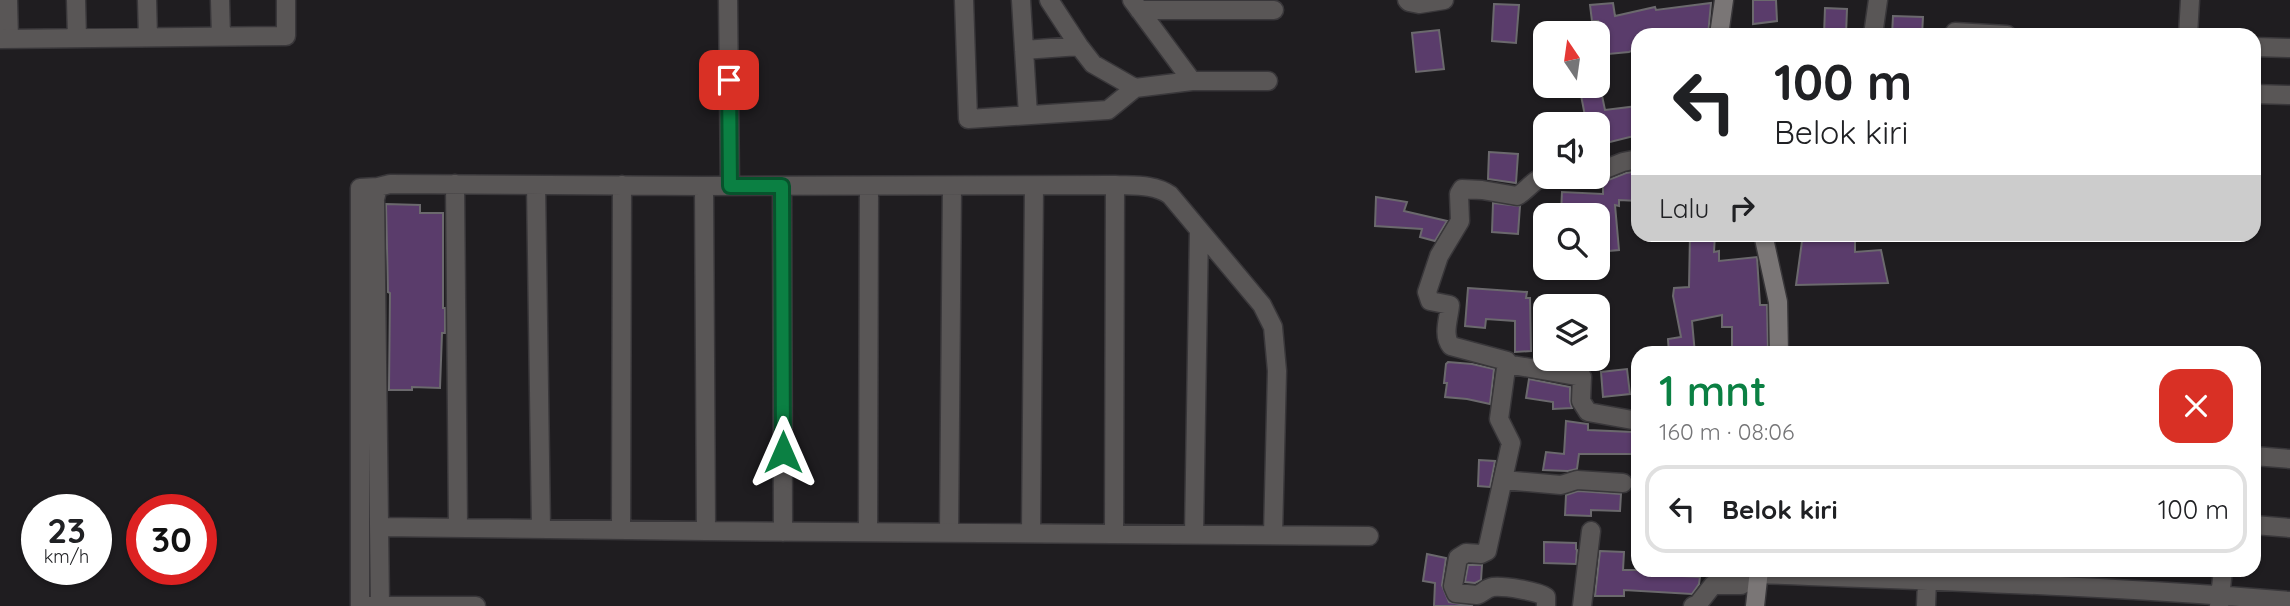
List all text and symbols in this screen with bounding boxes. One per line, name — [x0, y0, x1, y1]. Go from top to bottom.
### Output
north arrow — [1533, 21, 1610, 98]
map controls — [1533, 21, 1610, 371]
pin — [699, 50, 759, 110]
text: 100 m — [1774, 51, 1912, 112]
icon: left — [1659, 56, 1750, 147]
icon: arrive — [710, 61, 748, 99]
button: sound — [1533, 112, 1610, 189]
text: Belok kiri — [1774, 112, 1908, 152]
icon: right — [1723, 189, 1761, 227]
text: Lalu — [1659, 192, 1709, 225]
button: search — [1533, 203, 1610, 280]
button: layers — [1533, 294, 1610, 371]
text: 1 mnt — [1659, 364, 1766, 417]
button: close — [2159, 369, 2233, 443]
position arrow — [746, 415, 820, 489]
text: 160 m · 08:06 — [1659, 417, 1794, 446]
icon: left — [1663, 490, 1701, 528]
text: Belok kiri — [1722, 493, 1838, 526]
text: 100 m — [2158, 493, 2229, 526]
speed limit sign: 30 — [126, 494, 217, 585]
text: 23 — [47, 508, 86, 552]
text: km/h — [44, 545, 89, 568]

